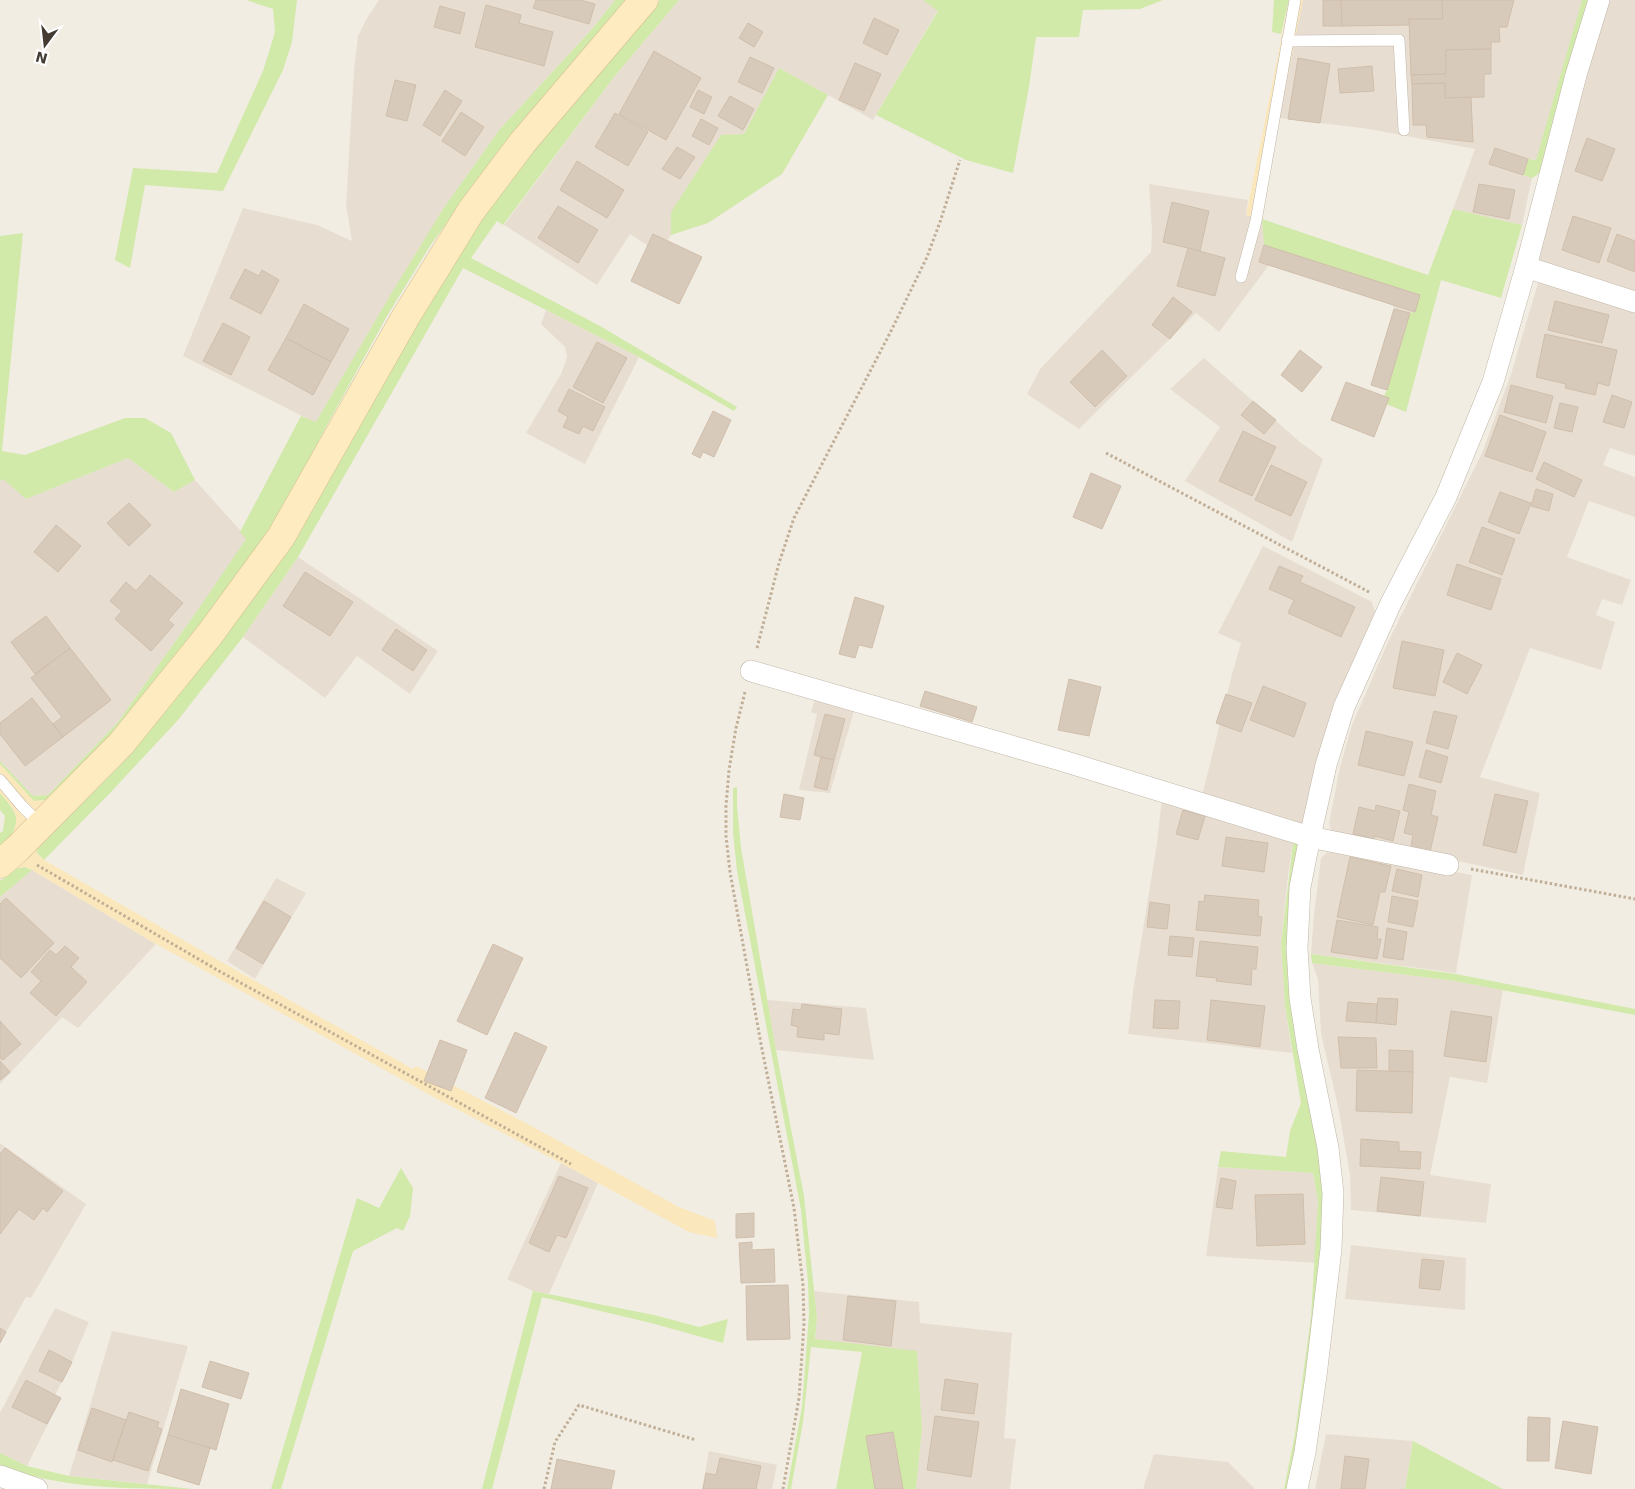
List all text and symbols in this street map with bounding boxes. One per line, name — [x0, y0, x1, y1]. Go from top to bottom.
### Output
north arrow — [20, 20, 70, 70]
text: N — [34, 48, 49, 67]

